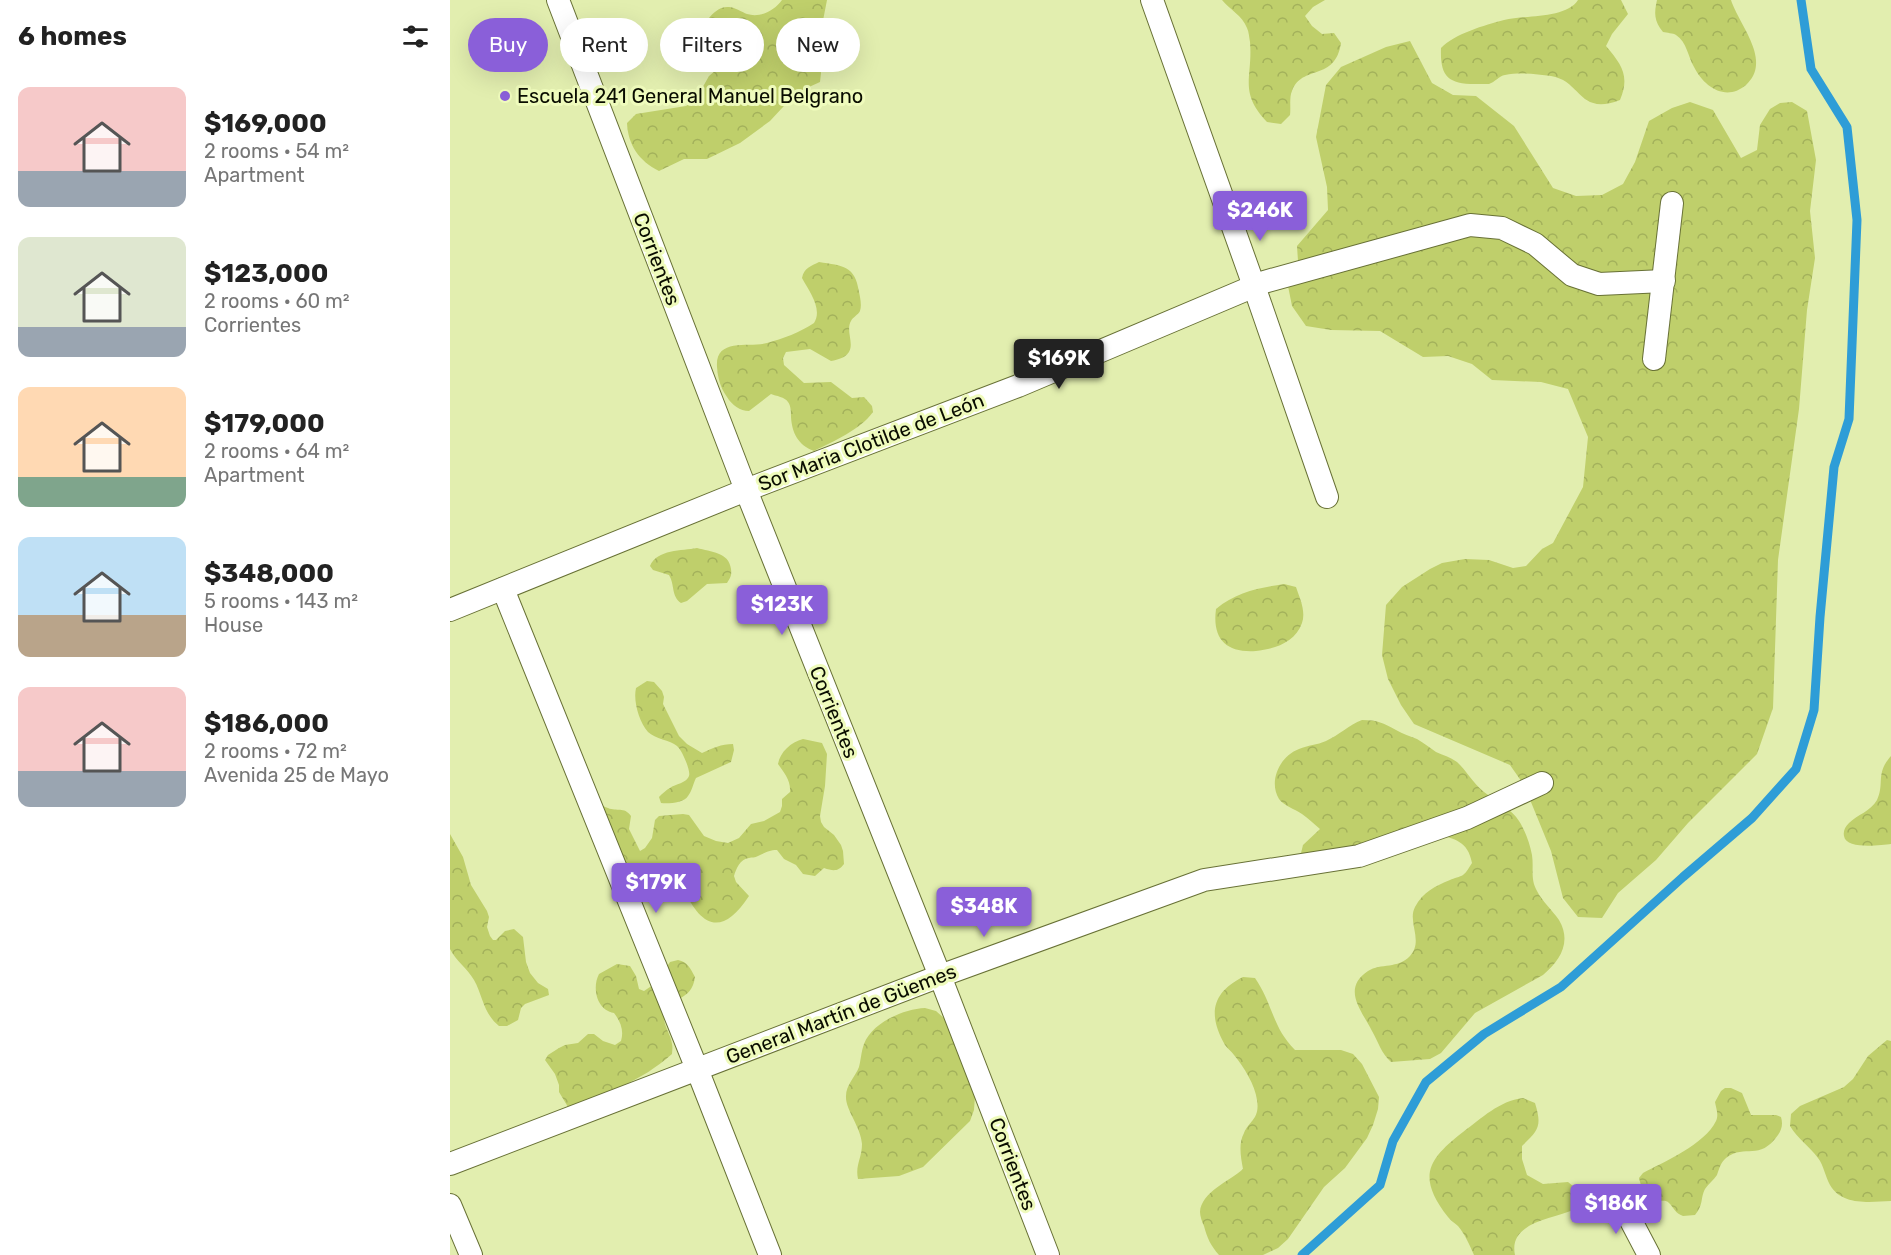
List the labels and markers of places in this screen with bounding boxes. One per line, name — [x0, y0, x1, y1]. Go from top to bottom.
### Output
place label: Escuela 241 General Manuel Belgrano — [517, 84, 863, 108]
marker: Escuela 241 General Manuel Belgrano — [498, 89, 512, 103]
pin: $246K — [1218, 191, 1302, 242]
pin: $169K — [1017, 339, 1101, 390]
pin: $123K — [740, 585, 824, 636]
pin: $179K — [614, 863, 698, 914]
pin: $348K — [942, 887, 1026, 938]
pin: $186K — [1574, 1184, 1658, 1235]

